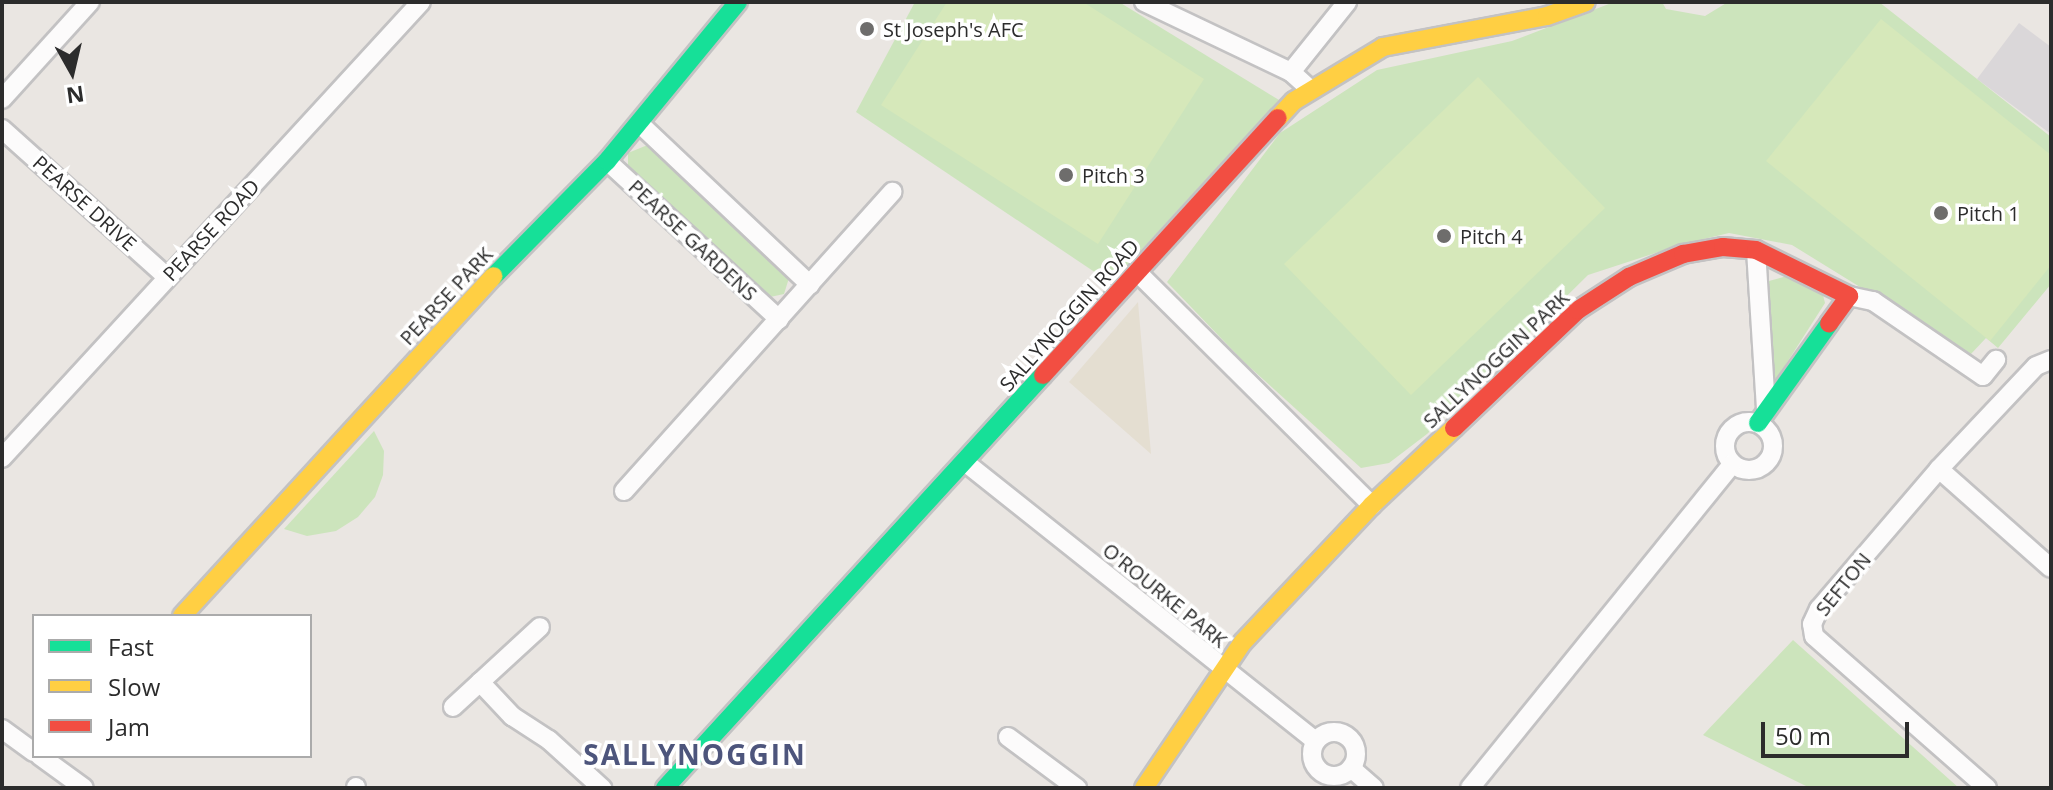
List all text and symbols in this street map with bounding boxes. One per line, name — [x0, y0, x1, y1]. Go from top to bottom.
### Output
place label: St Joseph's AFC — [883, 17, 1024, 41]
marker: St Joseph's AFC — [858, 20, 876, 38]
north arrow — [32, 32, 112, 112]
text: N — [64, 80, 86, 112]
street label: PEARSE DRIVE — [28, 150, 142, 256]
place label: Pitch 3 — [1082, 163, 1145, 187]
marker: Pitch 3 — [1057, 166, 1075, 184]
street label: PEARSE ROAD — [158, 174, 264, 286]
street label: PEARSE GARDENS — [624, 174, 762, 306]
place label: Pitch 1 — [1957, 201, 2020, 225]
marker: Pitch 1 — [1932, 204, 1950, 222]
place label: Pitch 4 — [1460, 224, 1523, 248]
marker: Pitch 4 — [1435, 227, 1453, 245]
street label: SALLYNOGGIN ROAD — [994, 234, 1144, 396]
street label: PEARSE PARK — [395, 242, 497, 350]
street label: SALLYNOGGIN PARK — [1418, 285, 1574, 433]
street label: O'ROURKE PARK — [1098, 538, 1232, 652]
street label: SEFTON — [1810, 548, 1876, 620]
legend — [32, 614, 312, 758]
text: Fast — [108, 630, 154, 663]
text: Slow — [108, 670, 160, 703]
scale bar — [1765, 706, 1913, 756]
text: Jam — [108, 710, 150, 743]
text: 50 m — [1775, 719, 1831, 752]
district label: SALLYNOGGIN — [583, 737, 807, 771]

